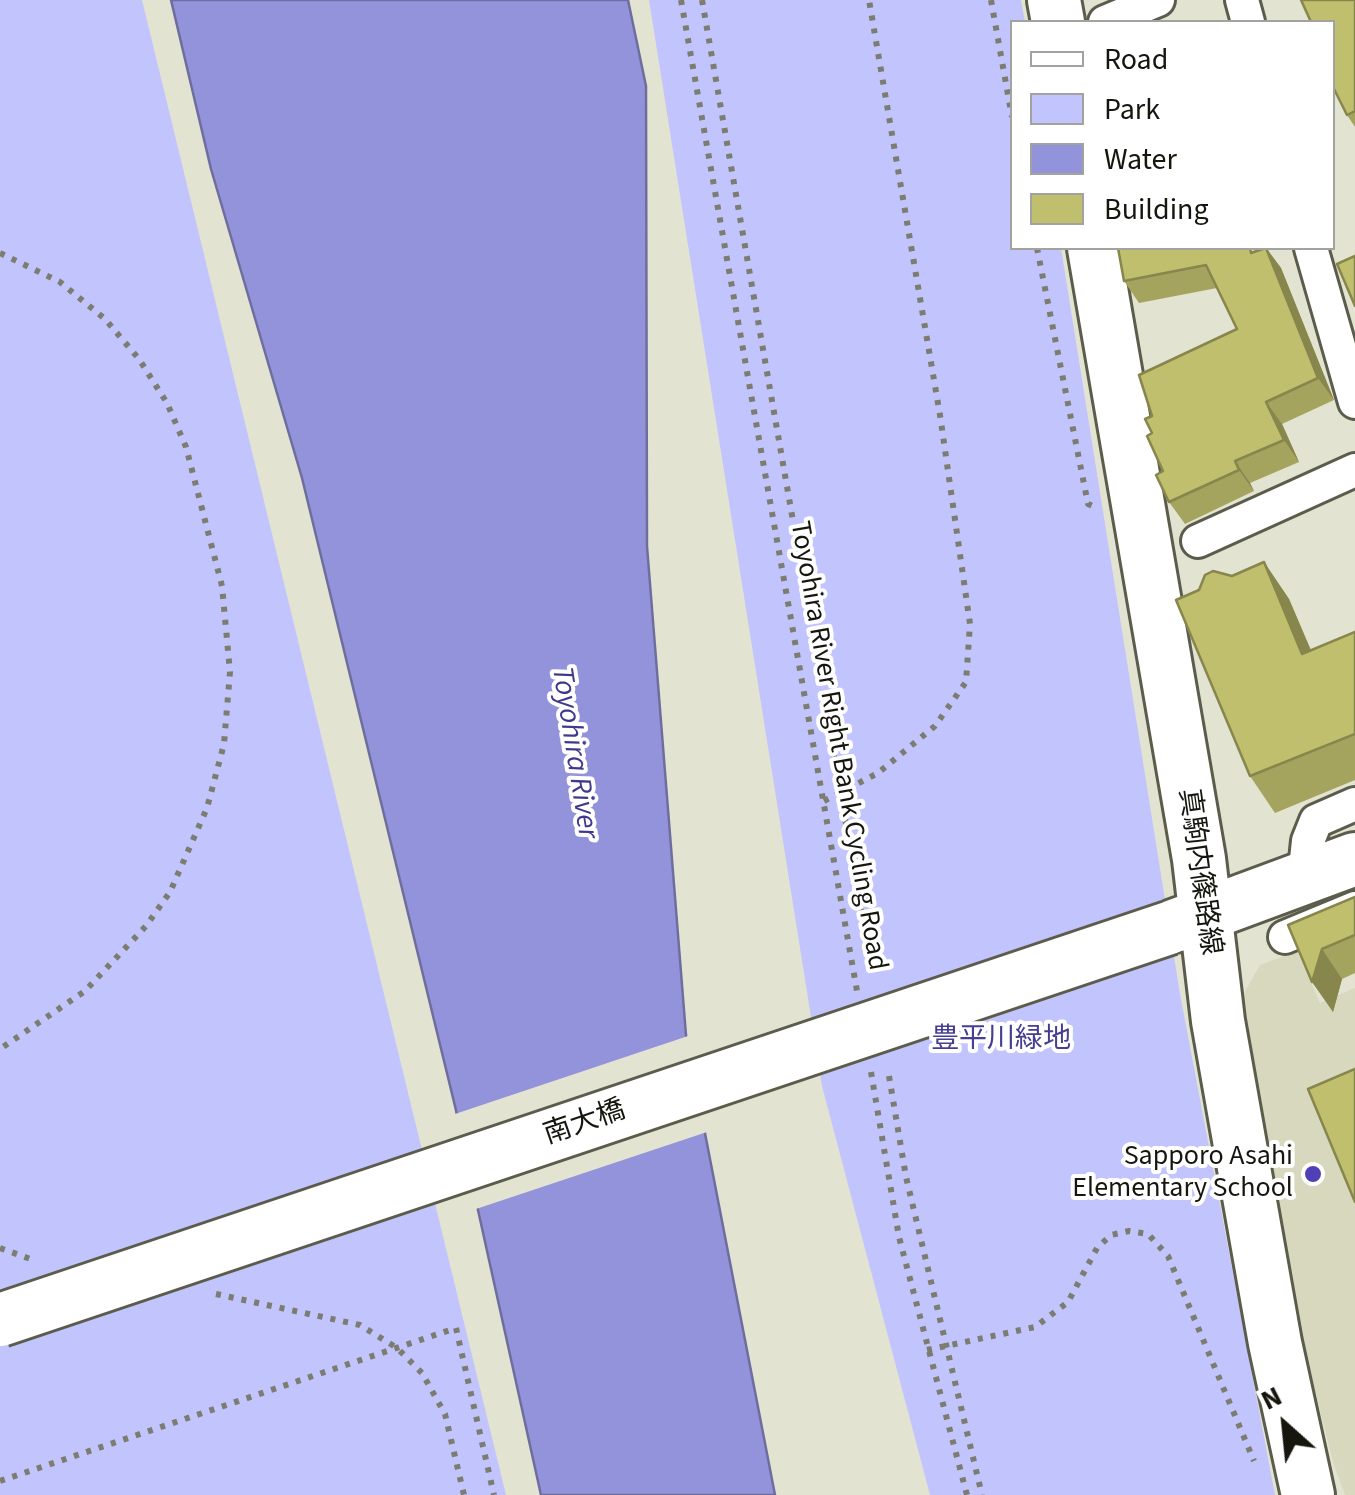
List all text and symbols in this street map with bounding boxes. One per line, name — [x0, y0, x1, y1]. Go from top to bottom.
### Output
legend — [1010, 20, 1335, 250]
text: Road — [1104, 38, 1168, 81]
text: Park — [1104, 88, 1160, 131]
text: Water — [1104, 138, 1177, 181]
text: Building — [1104, 188, 1209, 231]
street label: Toyohira River Right Bank Cycling Road — [781, 519, 893, 973]
water label: Toyohira River — [542, 664, 604, 842]
street label: 真駒内篠路線 — [1170, 786, 1226, 958]
park label: 豊平川緑地 — [931, 1024, 1071, 1058]
street label: 南大橋 — [540, 1094, 630, 1154]
place label: Sapporo Asahi Elementary School — [1072, 1141, 1293, 1207]
marker: Sapporo Asahi Elementary School — [1302, 1163, 1324, 1185]
north arrow — [1235, 1375, 1335, 1475]
text: N — [1254, 1376, 1289, 1420]

